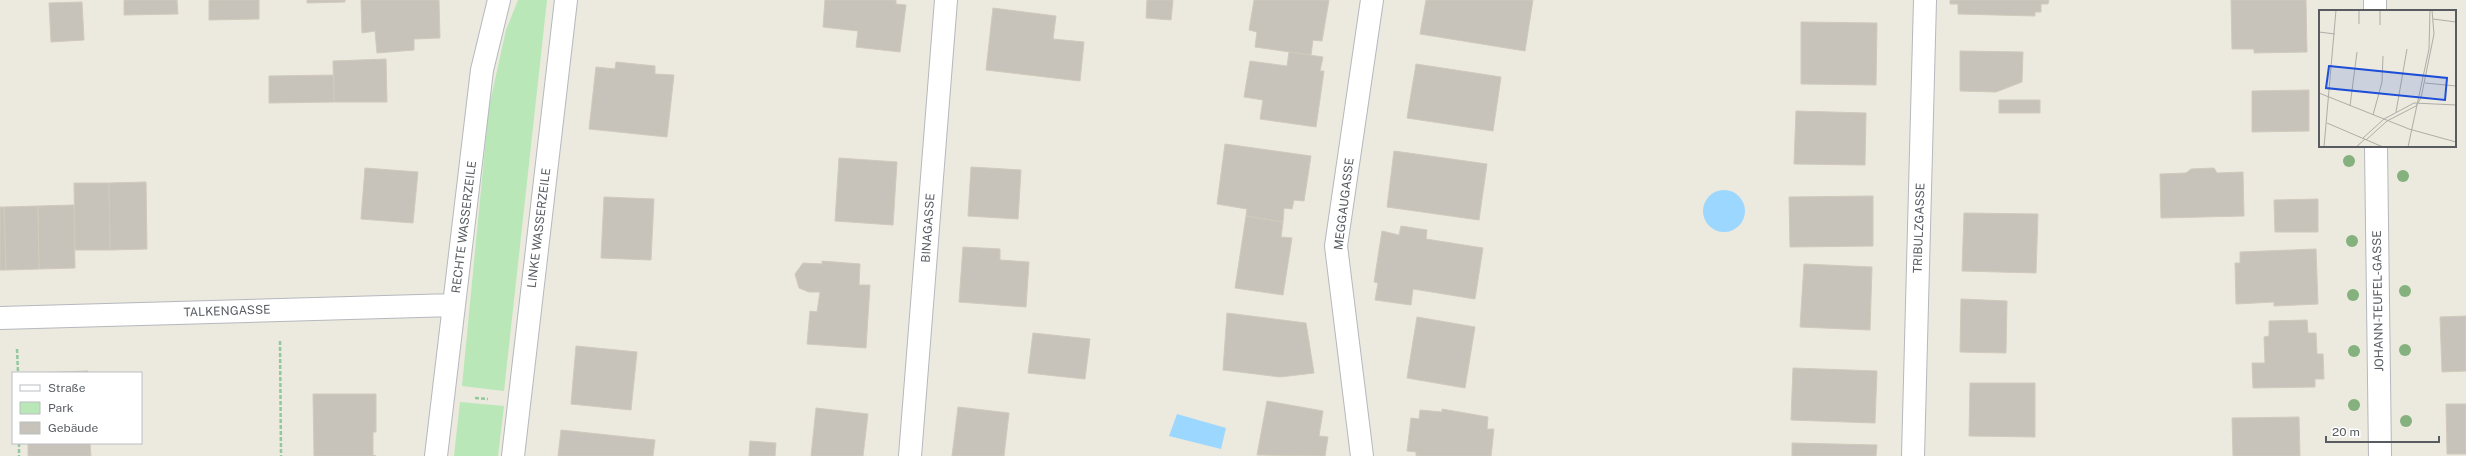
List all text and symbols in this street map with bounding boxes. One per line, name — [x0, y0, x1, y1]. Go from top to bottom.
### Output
inset map — [2319, 10, 2456, 147]
street label: MEGGAUGASSE — [1331, 157, 1357, 251]
street label: RECHTE WASSERZEILE — [449, 160, 479, 294]
street label: LINKE WASSERZEILE — [525, 167, 553, 289]
street label: TRIBULZGASSE — [1910, 183, 1928, 273]
street label: BINAGASSE — [919, 193, 937, 263]
street label: JOHANN-TEUFEL-GASSE — [2370, 230, 2386, 372]
street label: TALKENGASSE — [183, 302, 271, 320]
legend — [12, 372, 142, 444]
text: Straße — [48, 381, 86, 395]
text: Park — [48, 401, 74, 415]
scale bar — [2326, 418, 2439, 444]
text: Gebäude — [48, 421, 98, 435]
text: 20 m — [2332, 425, 2360, 439]

